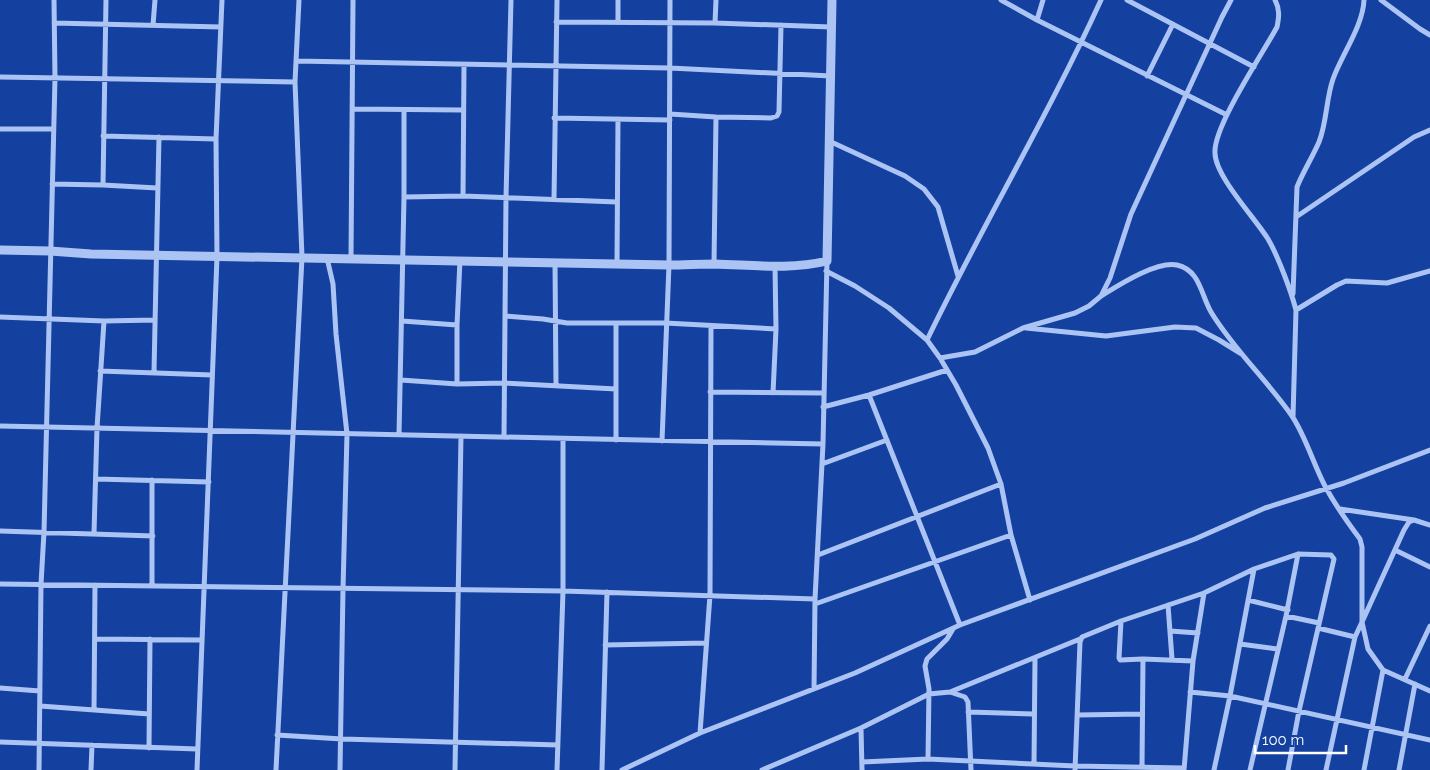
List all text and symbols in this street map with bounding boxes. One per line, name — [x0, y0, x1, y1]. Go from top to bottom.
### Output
scale bar — [1255, 722, 1346, 754]
text: 100 m — [1262, 731, 1304, 749]

